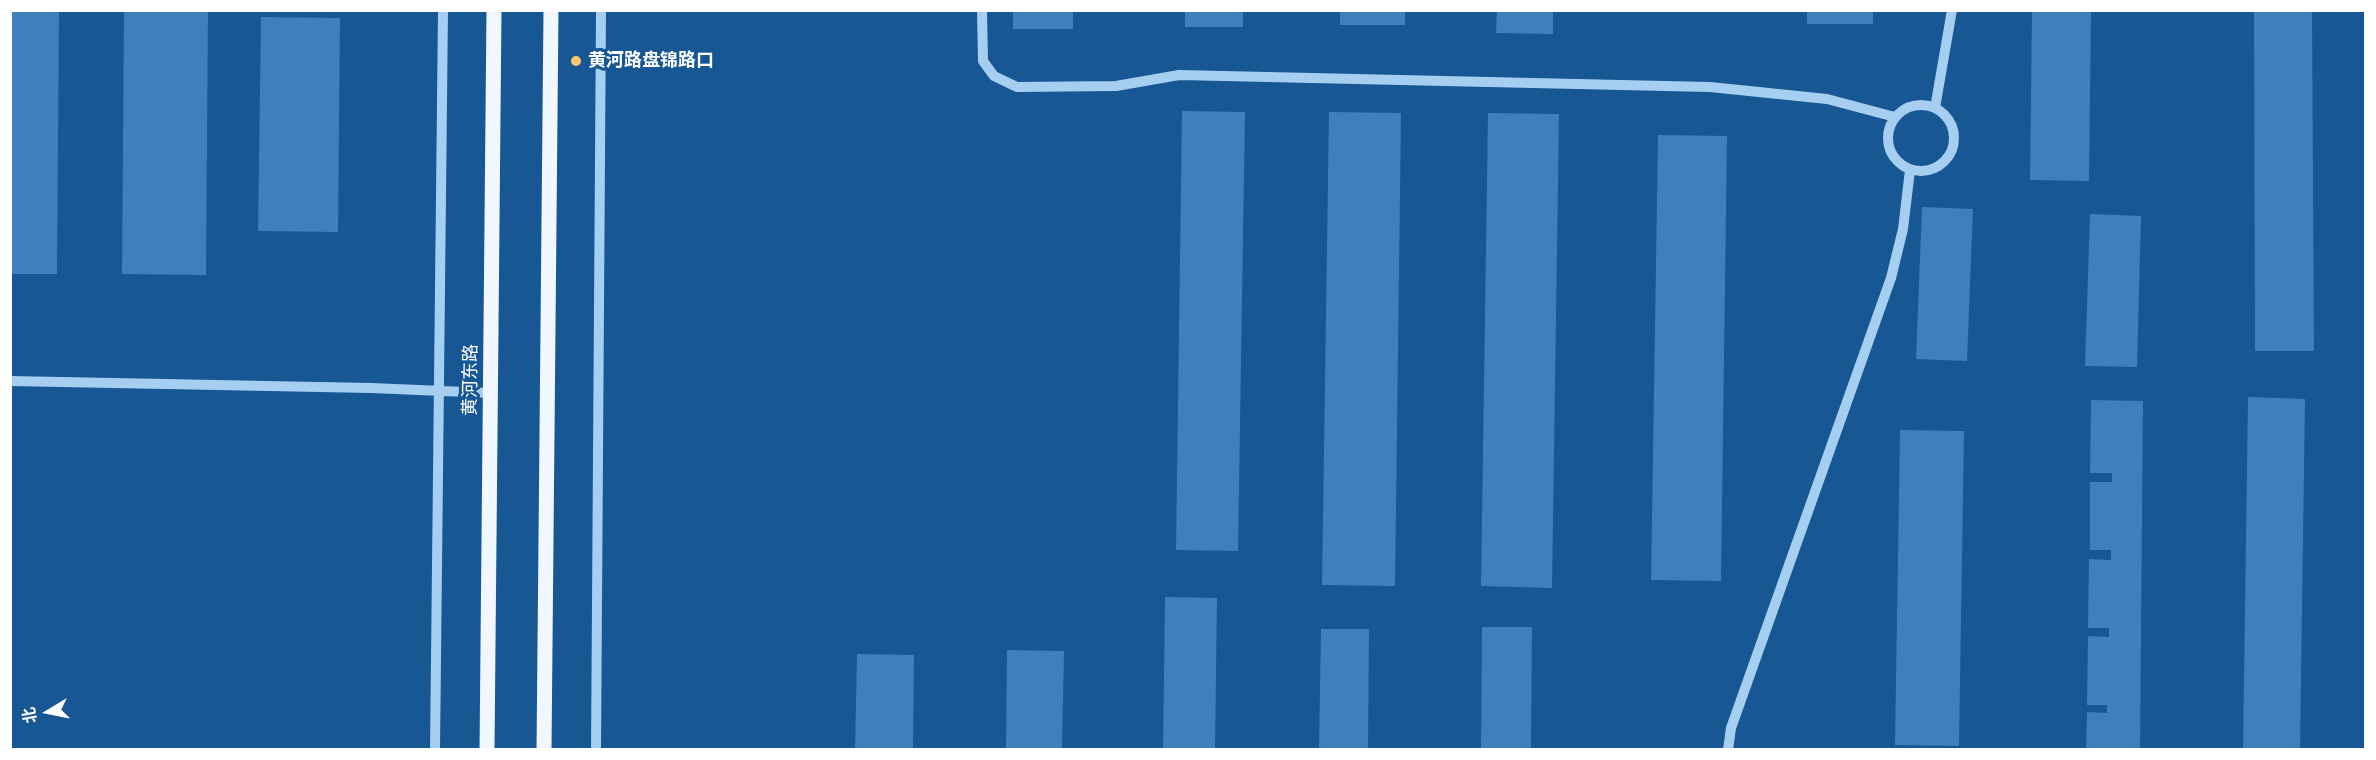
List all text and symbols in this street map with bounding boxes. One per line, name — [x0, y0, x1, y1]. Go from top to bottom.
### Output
place label: 黄河路盘锦路口 — [588, 50, 714, 72]
marker: 黄河路盘锦路口 — [569, 54, 583, 68]
street label: 黄河东路 — [460, 344, 482, 416]
north arrow — [18, 682, 78, 742]
text: 北 — [19, 706, 41, 725]

